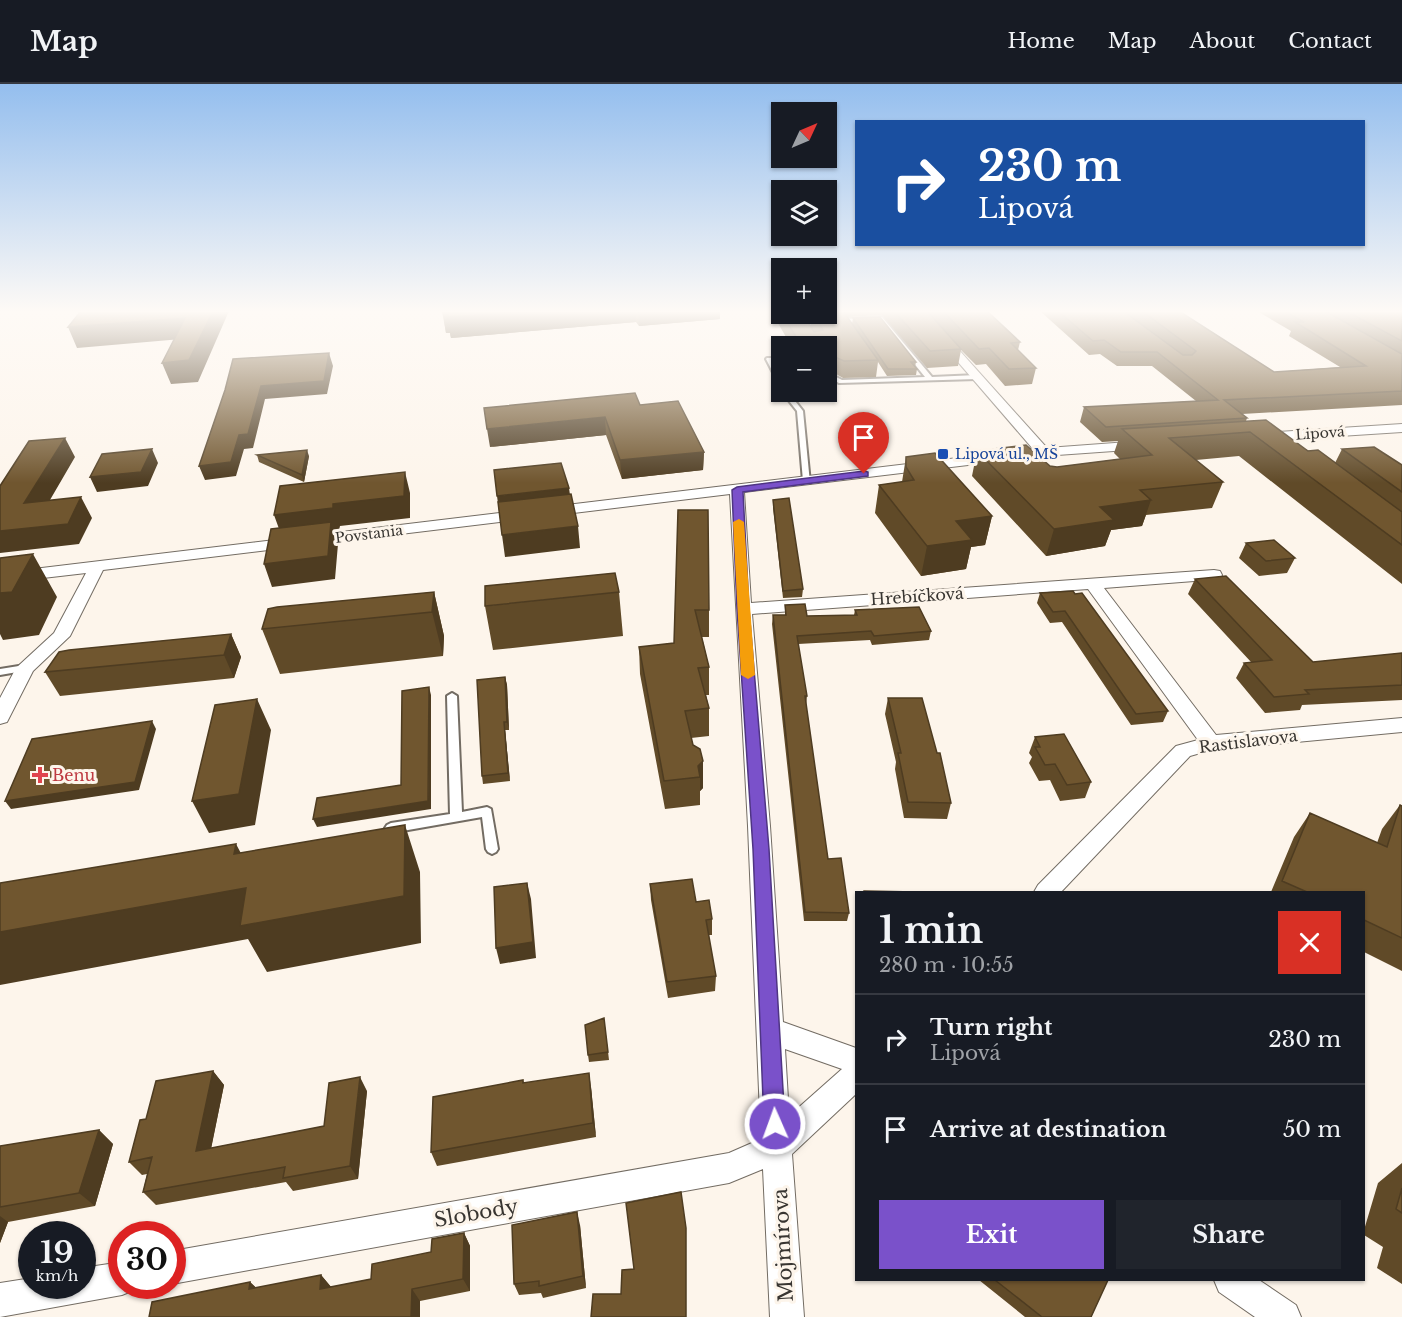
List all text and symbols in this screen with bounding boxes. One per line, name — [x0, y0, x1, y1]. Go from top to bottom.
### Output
text: Map — [30, 24, 98, 59]
text: Home — [1008, 28, 1075, 54]
text: Map — [1108, 28, 1156, 54]
text: About — [1189, 28, 1255, 54]
text: Contact — [1288, 28, 1372, 54]
north arrow — [771, 102, 837, 168]
map controls — [771, 102, 837, 402]
text: 230 m — [978, 140, 1121, 192]
icon: right — [879, 144, 957, 222]
button: layers — [771, 180, 837, 246]
text: Lipová — [978, 192, 1073, 225]
button: + — [771, 258, 837, 324]
button: − — [771, 336, 837, 402]
pin — [838, 412, 889, 474]
icon: arrive — [847, 421, 880, 454]
street label: Lipová — [1295, 422, 1346, 444]
place label: Lipová ul., MŠ — [955, 444, 1058, 463]
marker: Lipová ul., MŠ — [936, 447, 950, 461]
street label: Povstania — [334, 521, 404, 547]
street label: Hrebíčková — [870, 583, 965, 609]
street label: Rastislavova — [1198, 725, 1299, 757]
place label: Benu — [52, 765, 95, 785]
marker: Benu — [33, 768, 47, 782]
text: 1 min — [879, 908, 983, 953]
button: close — [1278, 911, 1341, 974]
text: 280 m · 10:55 — [879, 953, 1014, 977]
text: Turn right — [930, 1014, 1052, 1041]
icon: right — [879, 1023, 912, 1056]
text: 230 m — [1268, 1026, 1341, 1053]
text: Lipová — [930, 1041, 1001, 1065]
position arrow — [743, 1092, 807, 1156]
icon: arrive — [879, 1113, 912, 1146]
text: Arrive at destination — [930, 1116, 1167, 1143]
text: 50 m — [1283, 1116, 1341, 1143]
street label: Mojmírova — [768, 1187, 798, 1302]
street label: Slobody — [432, 1194, 520, 1232]
button: Exit — [879, 1200, 1104, 1269]
button: Share — [1116, 1200, 1341, 1269]
speed limit sign: 30 — [108, 1221, 186, 1299]
text: 19 — [40, 1234, 74, 1271]
text: km/h — [36, 1266, 78, 1285]

